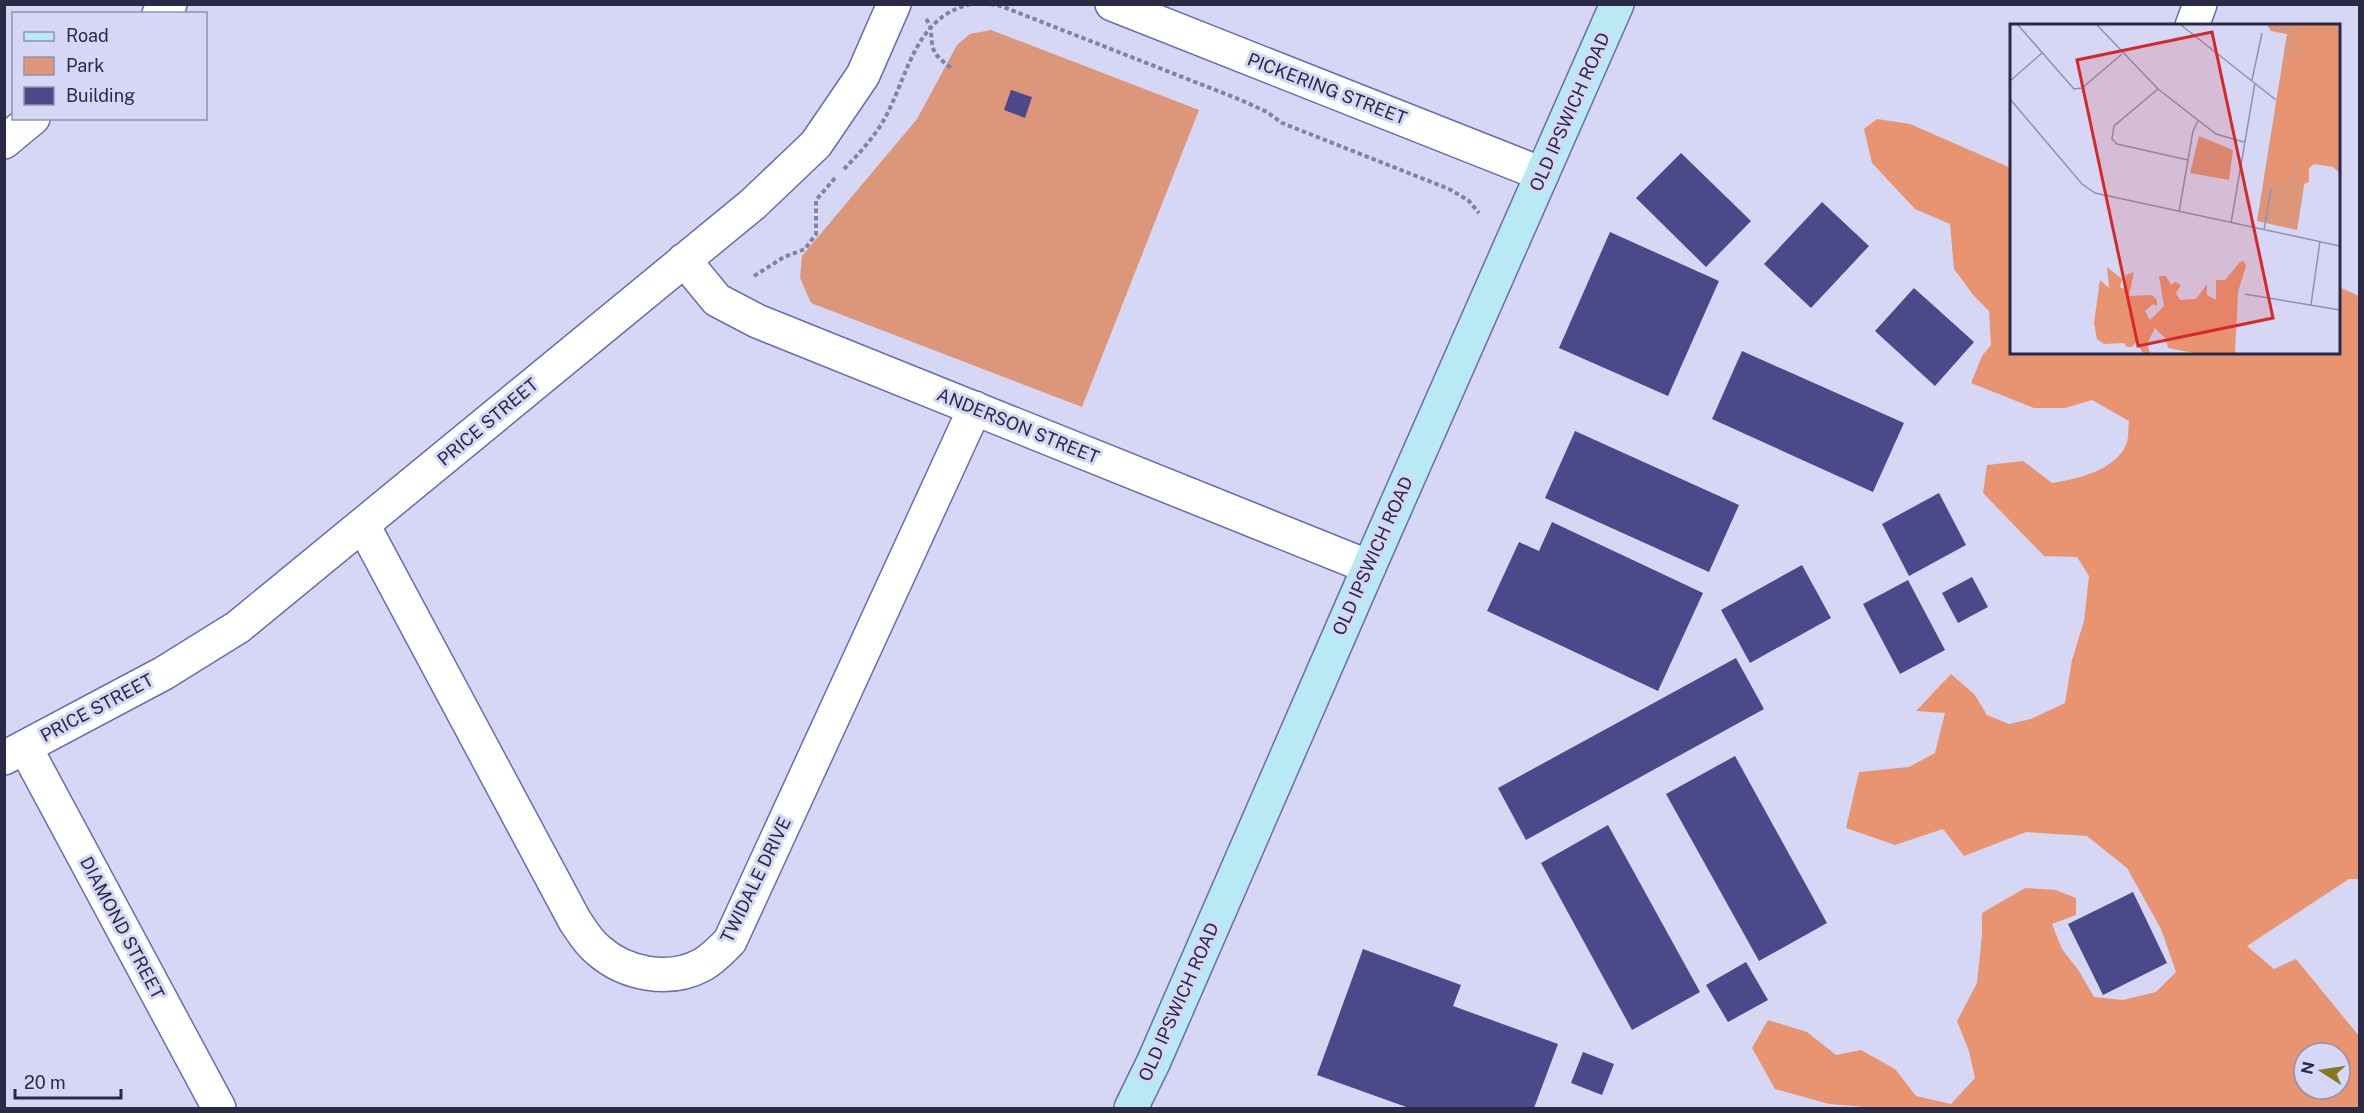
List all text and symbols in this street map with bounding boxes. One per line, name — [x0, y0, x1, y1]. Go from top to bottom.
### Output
legend — [12, 12, 207, 120]
inset map — [2010, 24, 2340, 354]
text: Road — [66, 25, 109, 46]
street label: OLD IPSWICH ROAD — [1525, 29, 1614, 194]
street label: PICKERING STREET — [1245, 48, 1410, 129]
text: Park — [66, 55, 104, 76]
text: Building — [66, 85, 135, 106]
street label: PRICE STREET — [433, 373, 542, 470]
street label: ANDERSON STREET — [934, 383, 1103, 468]
street label: OLD IPSWICH ROAD — [1328, 473, 1417, 638]
street label: PRICE STREET — [37, 669, 157, 746]
street label: TWIDALE DRIVE — [716, 813, 795, 946]
street label: DIAMOND STREET — [76, 853, 169, 1003]
street label: OLD IPSWICH ROAD — [1134, 919, 1223, 1084]
north arrow — [2292, 1041, 2352, 1101]
text: N — [2297, 1060, 2318, 1076]
scale bar — [15, 1062, 122, 1100]
text: 20 m — [24, 1072, 66, 1093]

